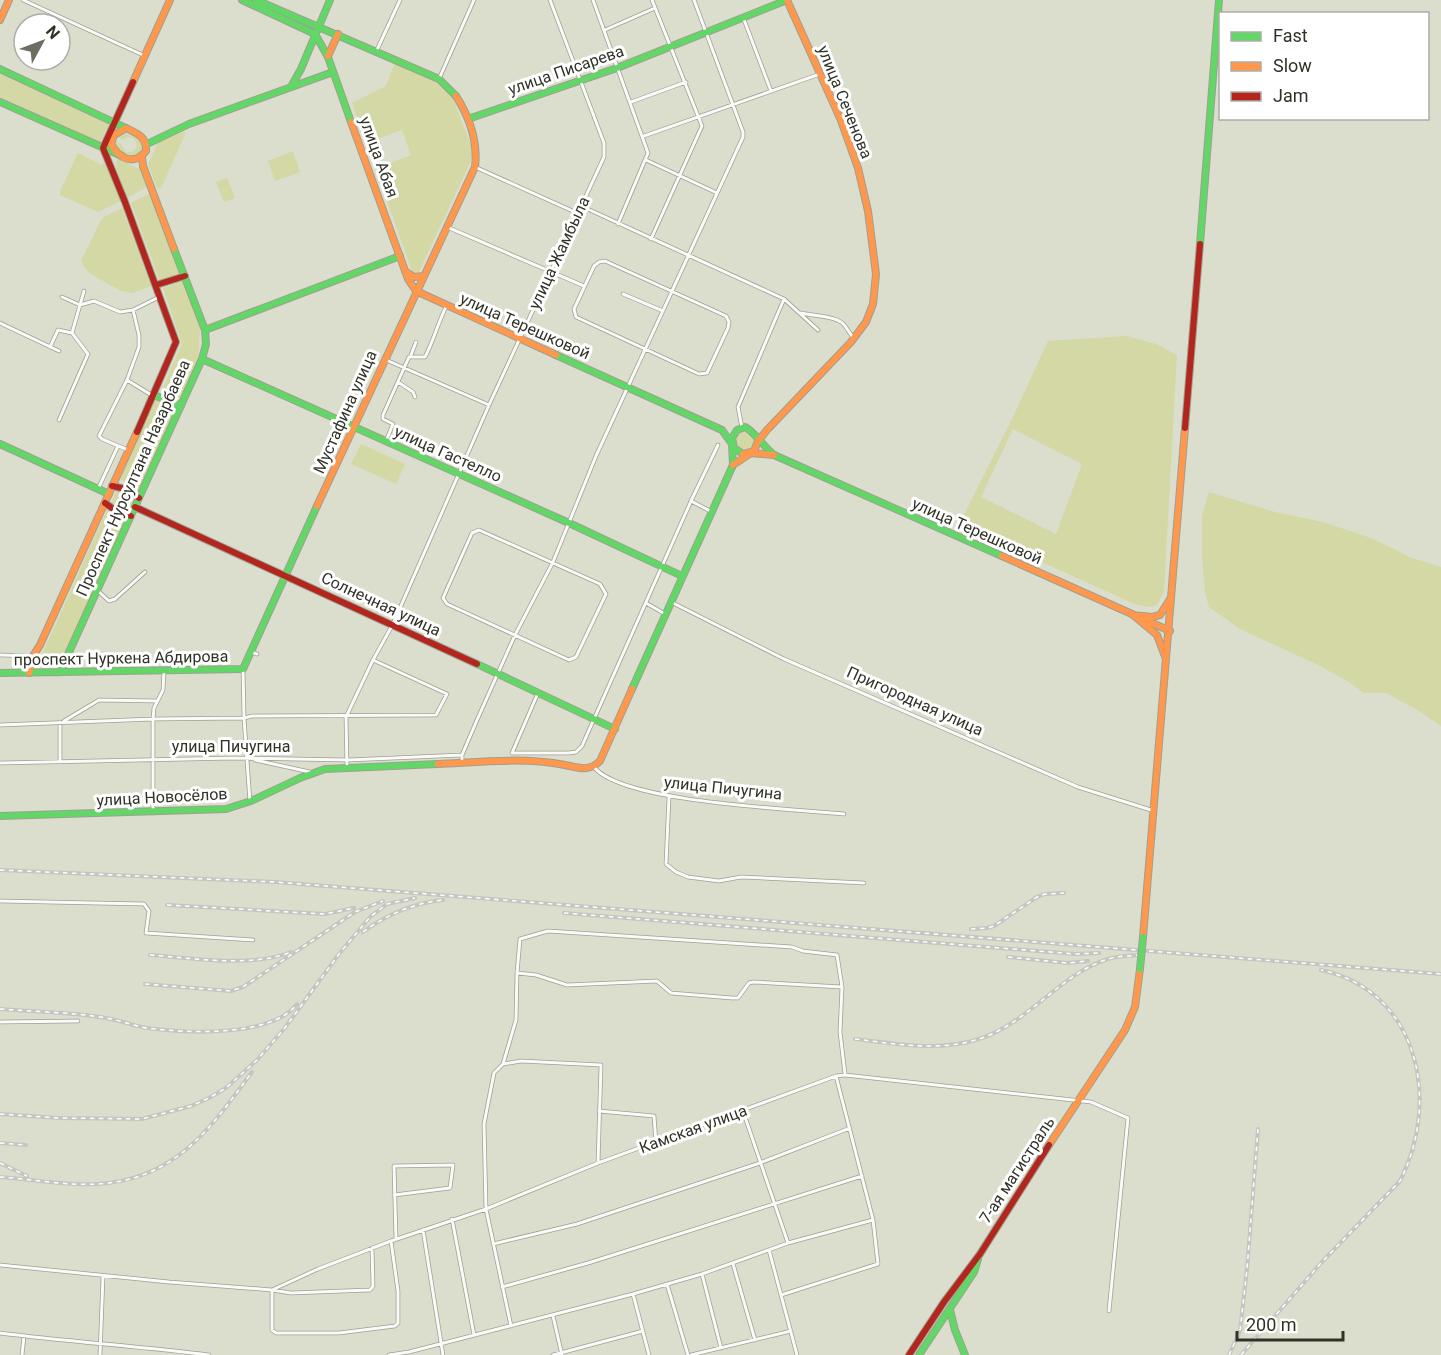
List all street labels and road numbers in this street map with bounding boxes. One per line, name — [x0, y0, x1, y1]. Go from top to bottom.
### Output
street label: улица Писарева — [506, 41, 626, 99]
street label: улица Сеченова — [814, 43, 876, 161]
street label: улица Абая — [356, 114, 402, 200]
street label: улица Жамбыла — [525, 194, 593, 312]
street label: улица Терешковой — [457, 289, 593, 363]
street label: Мустафина улица — [309, 347, 381, 477]
street label: Проспект Нурсултана Назарбаева — [72, 357, 194, 599]
street label: улица Гастелло — [391, 422, 505, 486]
street label: улица Терешковой — [909, 494, 1045, 568]
street label: Солнечная улица — [318, 568, 444, 640]
street label: проспект Нуркена Абдирова — [14, 647, 228, 669]
street label: Пригородная улица — [844, 662, 986, 740]
street label: улица Пичугина — [172, 737, 290, 756]
street label: улица Пичугина — [663, 772, 783, 804]
street label: улица Новосёлов — [96, 784, 228, 810]
street label: Камская улица — [637, 1101, 749, 1157]
street label: 7-ая магистраль — [976, 1113, 1058, 1227]

